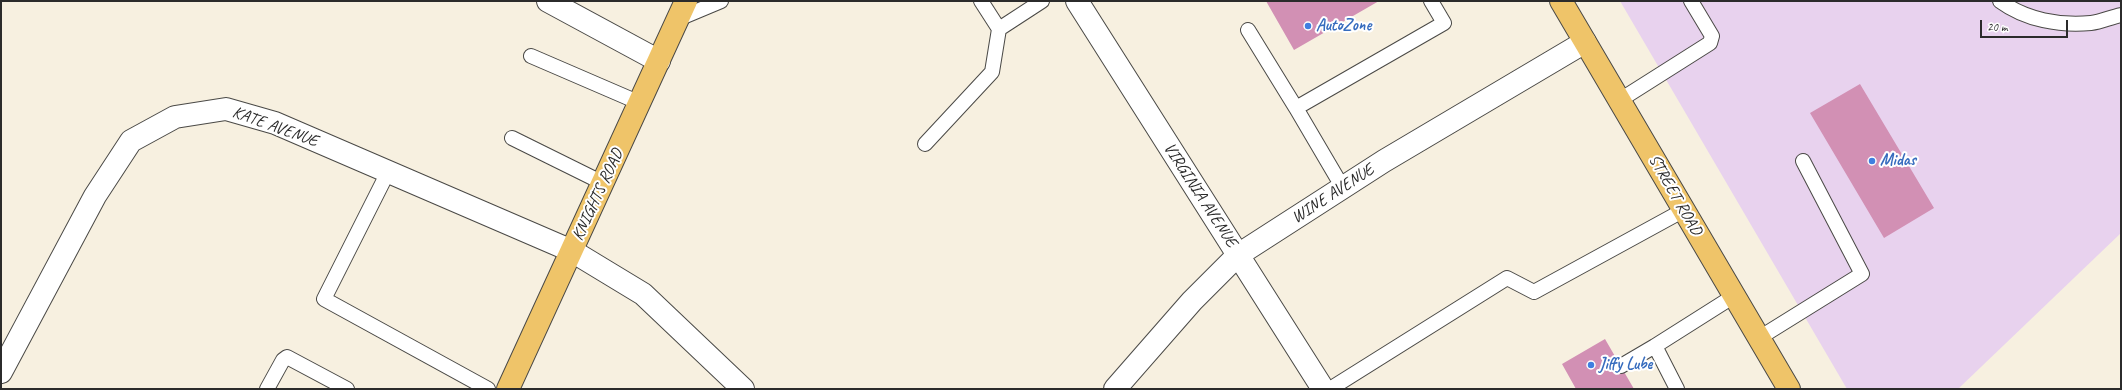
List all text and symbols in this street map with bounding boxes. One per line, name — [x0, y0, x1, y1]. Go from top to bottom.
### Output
scale bar — [1982, 12, 2070, 38]
place label: AutoZone — [1316, 16, 1371, 36]
text: 20 m — [1987, 19, 2007, 35]
marker: AutoZone — [1303, 21, 1313, 31]
street label: KATE AVENUE — [230, 102, 320, 152]
street label: VIRGINIA AVENUE — [1159, 139, 1241, 251]
street label: KNIGHTS ROAD — [568, 146, 628, 244]
street label: STREET ROAD — [1644, 151, 1706, 239]
place label: Midas — [1880, 151, 1916, 171]
marker: Midas — [1867, 156, 1877, 166]
street label: WINE AVENUE — [1288, 160, 1378, 228]
place label: Jiffy Lube — [1599, 355, 1652, 375]
marker: Jiffy Lube — [1586, 360, 1596, 370]

